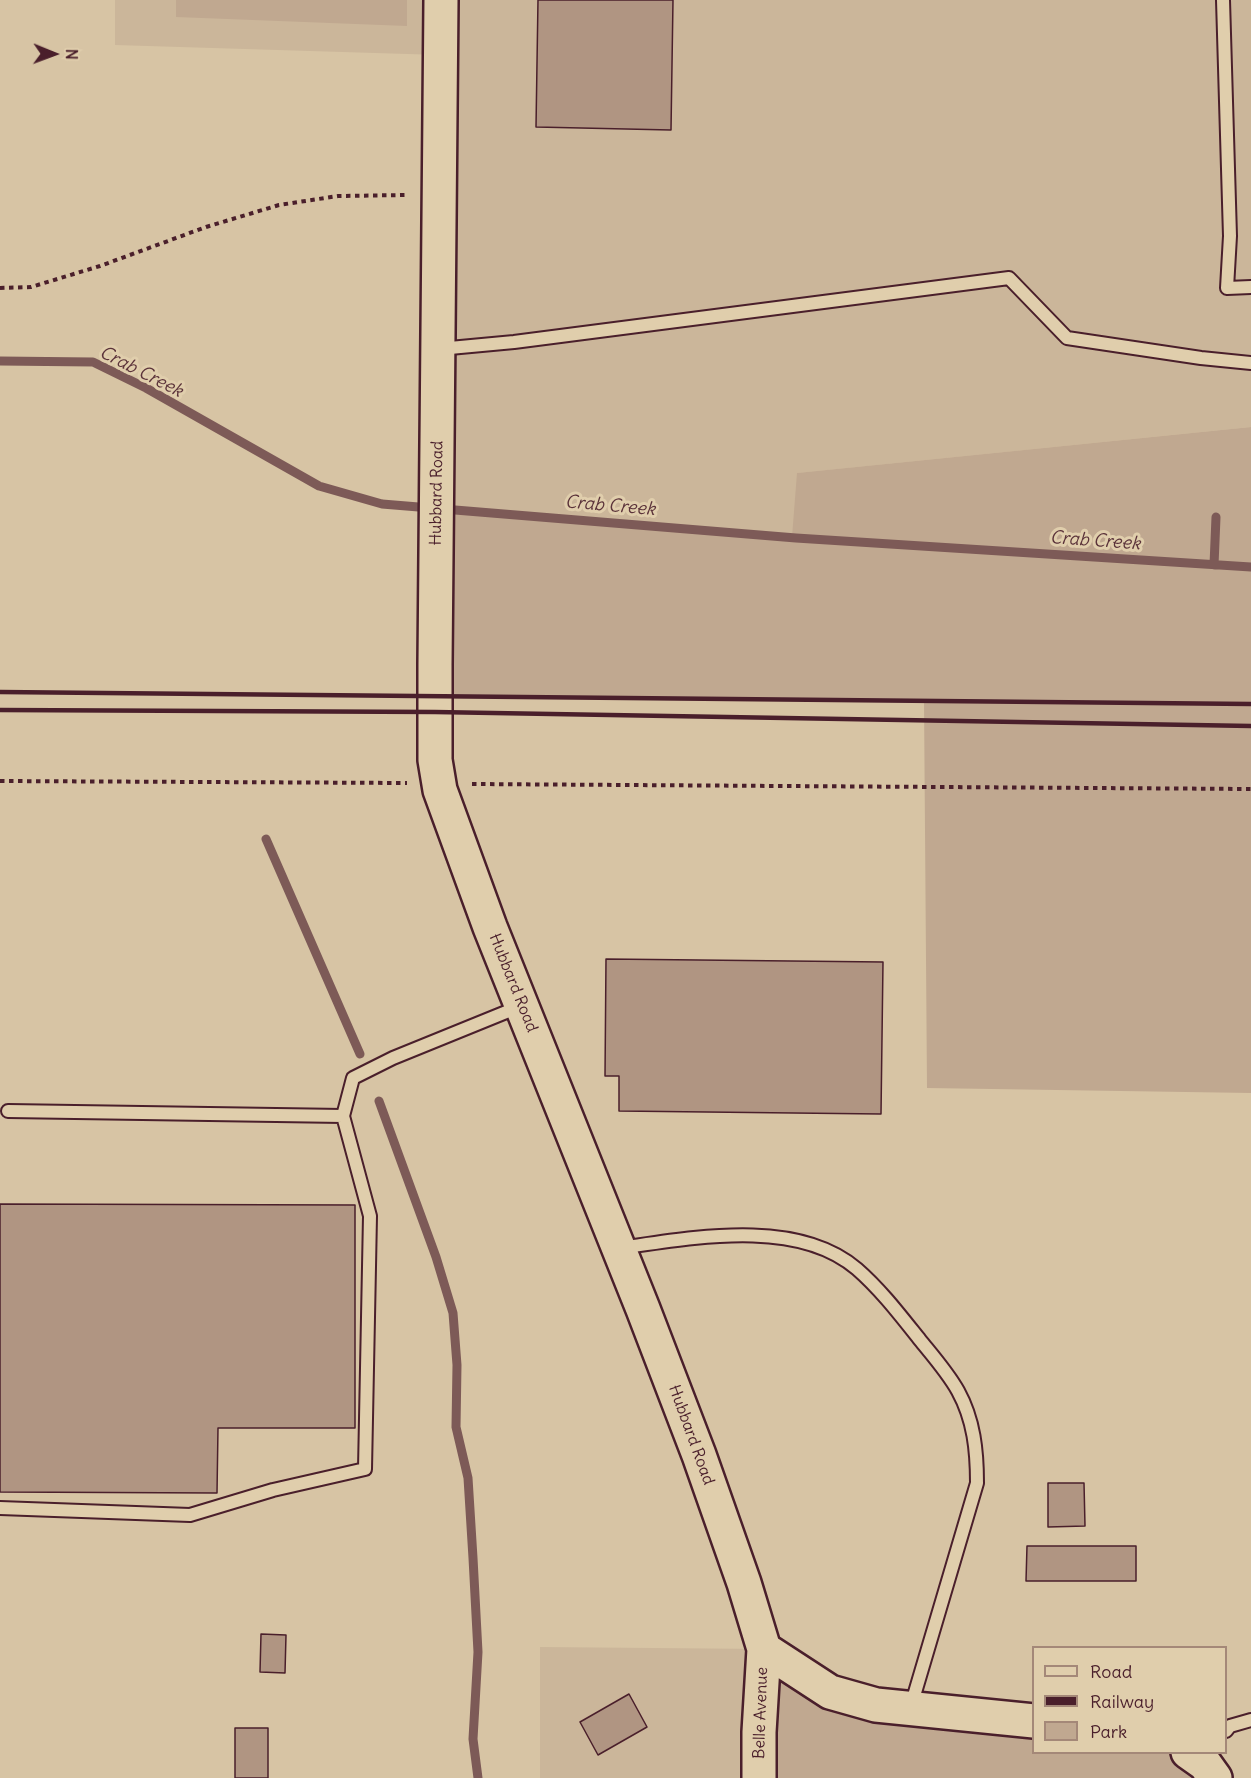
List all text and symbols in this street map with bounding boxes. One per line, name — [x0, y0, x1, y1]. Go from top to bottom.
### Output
north arrow — [24, 24, 84, 84]
text: N — [62, 49, 82, 60]
water label: Crab Creek — [96, 342, 186, 402]
street label: Hubbard Road — [426, 440, 448, 546]
water label: Crab Creek — [564, 491, 656, 521]
water label: Crab Creek — [1049, 527, 1141, 555]
street label: Hubbard Road — [484, 931, 542, 1035]
street label: Hubbard Road — [664, 1383, 718, 1487]
legend — [1032, 1646, 1227, 1754]
text: Road — [1090, 1660, 1132, 1683]
street label: Belle Avenue — [750, 1667, 772, 1759]
text: Railway — [1090, 1690, 1154, 1713]
text: Park — [1090, 1720, 1127, 1743]

